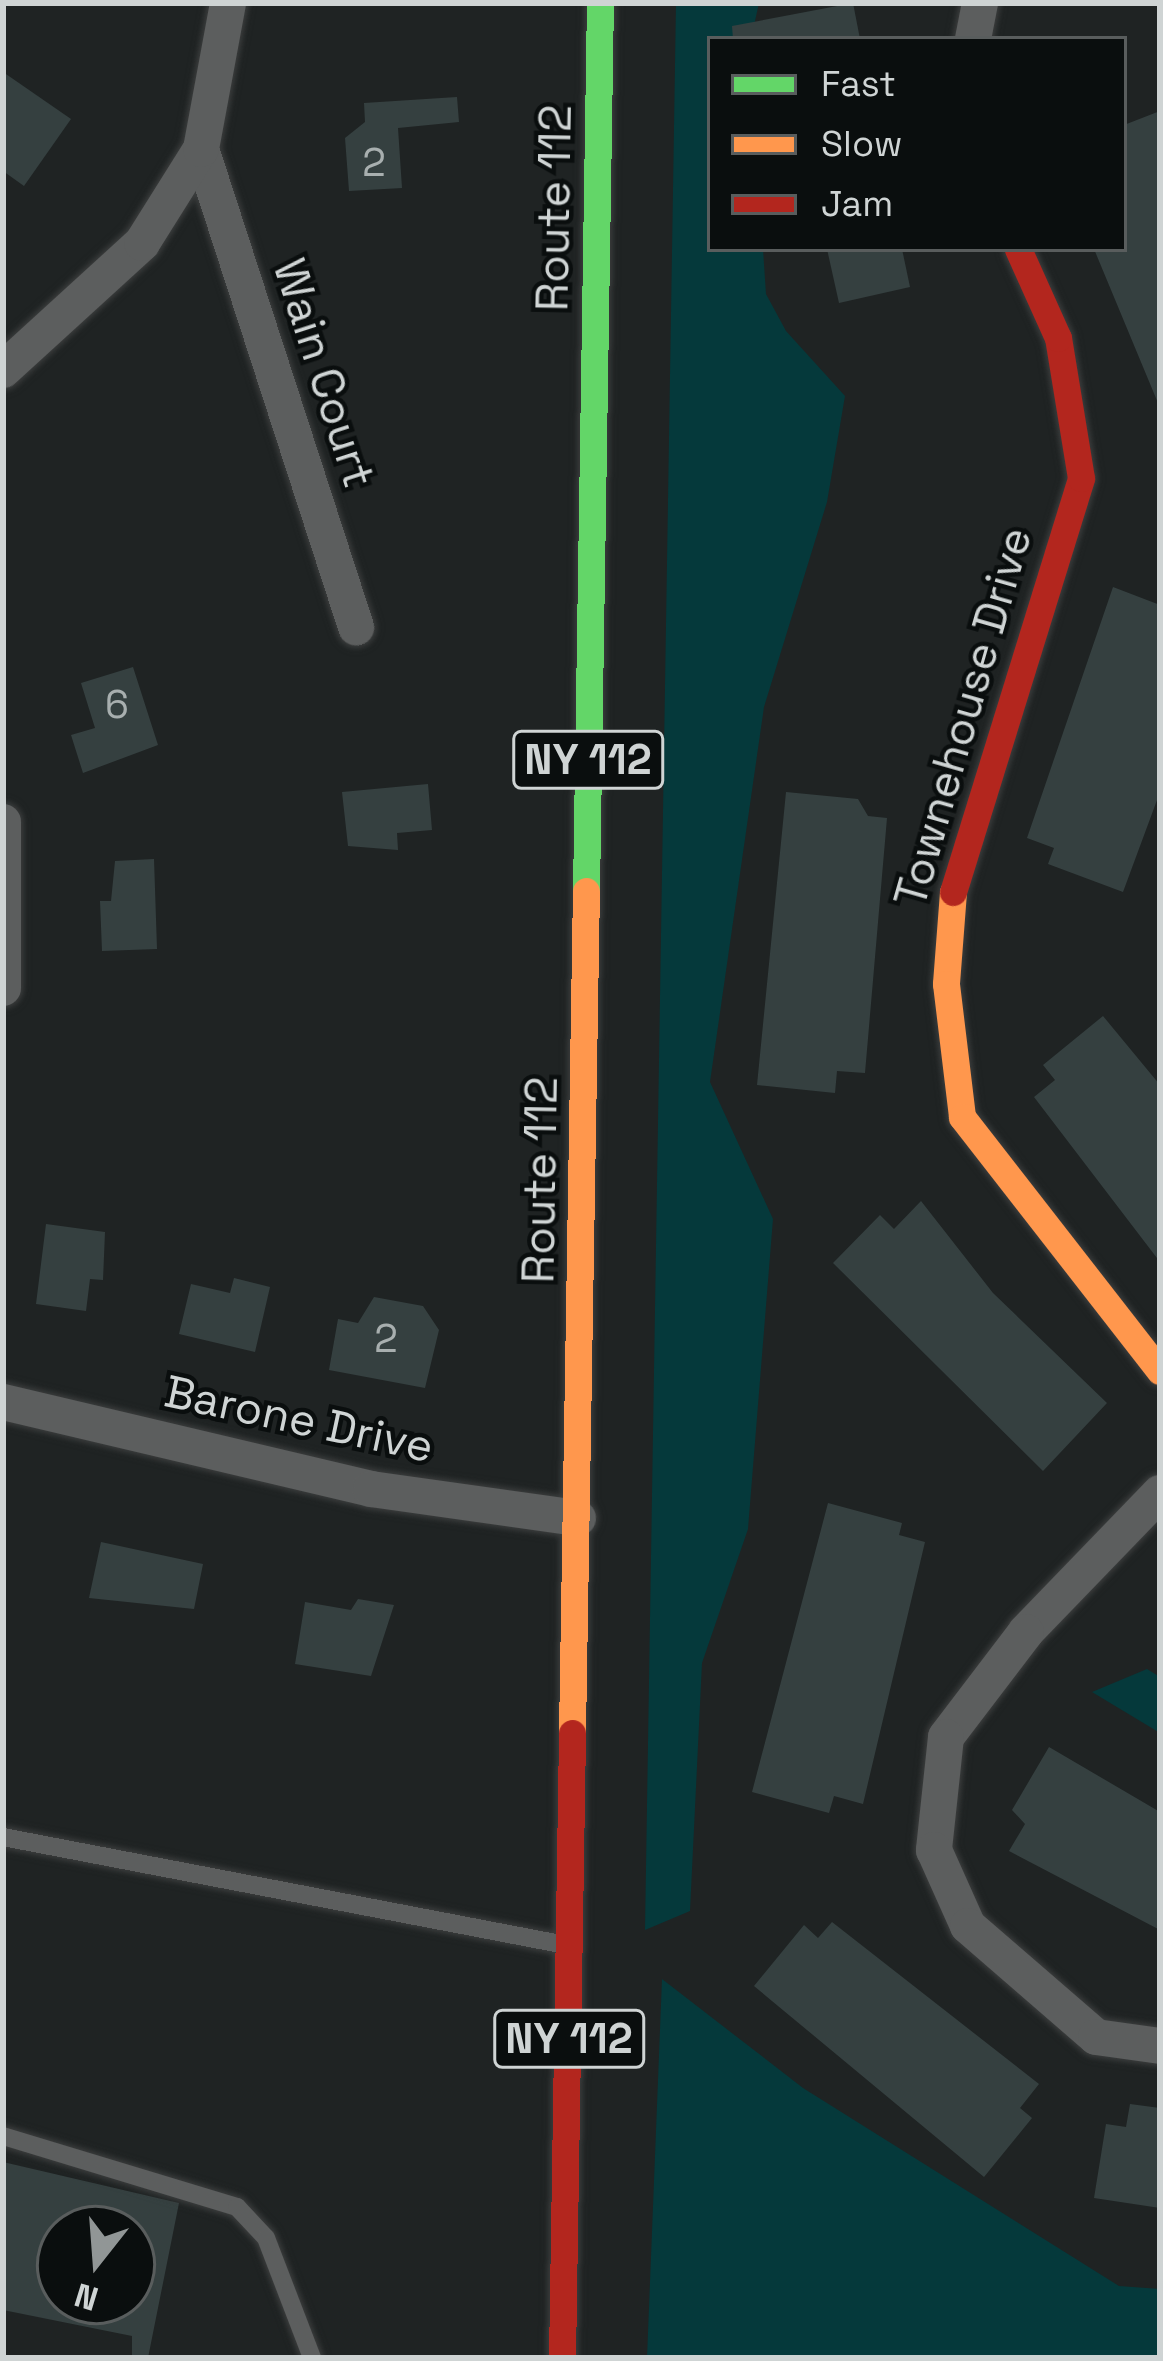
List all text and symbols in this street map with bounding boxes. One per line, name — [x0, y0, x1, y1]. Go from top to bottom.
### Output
legend — [707, 36, 1127, 252]
text: Fast — [821, 61, 896, 107]
street label: Route 112 — [525, 104, 583, 312]
text: Slow — [821, 121, 903, 167]
house number: 2 — [362, 140, 386, 186]
text: Jam — [821, 181, 893, 227]
street label: Wain Court — [262, 252, 386, 494]
street label: Townehouse Drive — [883, 521, 1043, 913]
house number: 6 — [105, 682, 129, 728]
road number: NY 112 — [510, 724, 666, 796]
street label: Route 112 — [511, 1076, 569, 1284]
house number: 2 — [374, 1316, 398, 1362]
street label: Barone Drive — [160, 1364, 438, 1474]
road number: NY 112 — [491, 2003, 647, 2075]
north arrow — [36, 2205, 156, 2325]
text: N — [70, 2273, 103, 2320]

